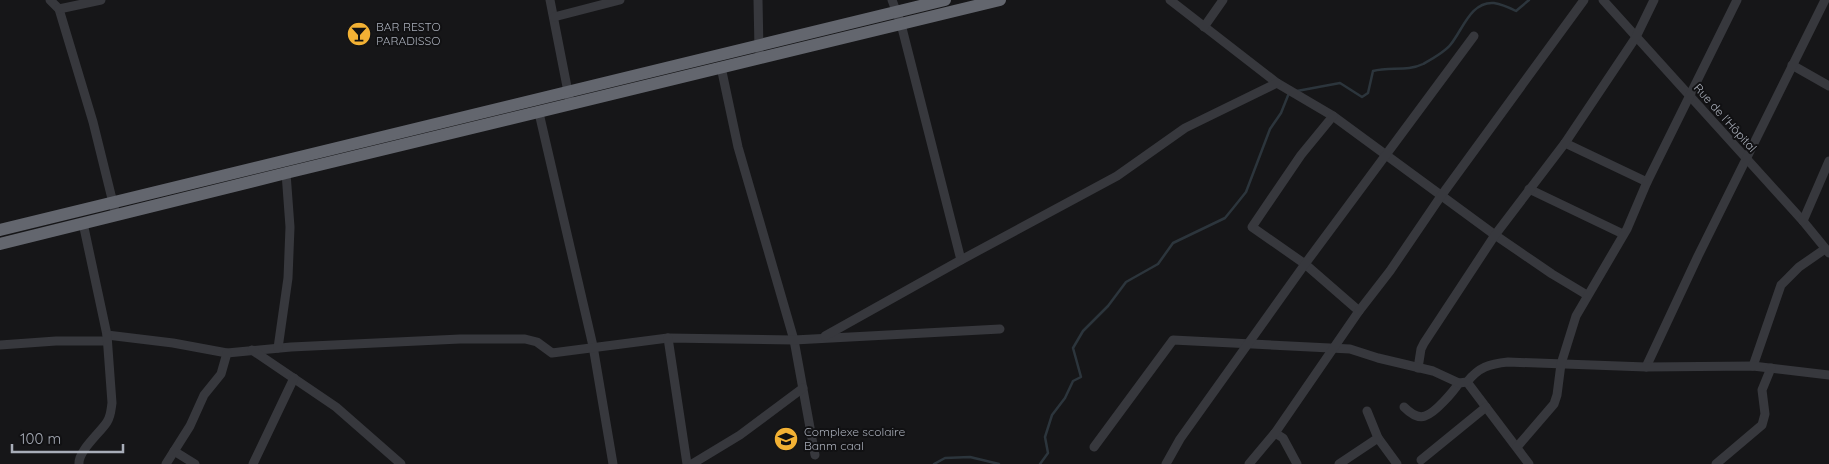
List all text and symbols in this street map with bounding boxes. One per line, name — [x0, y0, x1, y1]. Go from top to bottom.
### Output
place label: BAR RESTO PARADISSO — [376, 19, 441, 48]
bar icon: BAR RESTO PARADISSO — [346, 21, 372, 47]
street label: Rue de l'Hôpital — [1691, 80, 1760, 155]
scale bar — [12, 422, 124, 454]
place label: Complexe scolaire Banm caal — [804, 424, 905, 453]
school or university icon: Complexe scolaire Banm caal — [773, 426, 799, 452]
text: 100 m — [20, 429, 61, 448]

